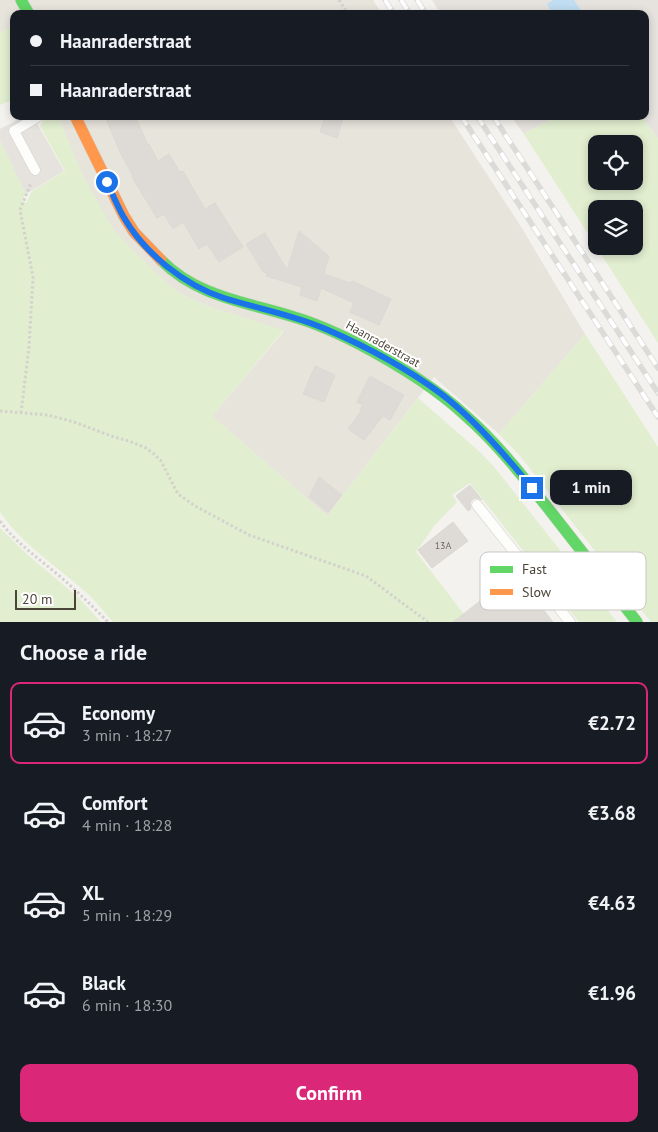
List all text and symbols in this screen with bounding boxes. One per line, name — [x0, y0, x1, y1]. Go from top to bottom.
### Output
text: Haanraderstraat — [60, 29, 191, 53]
text: Haanraderstraat — [60, 78, 191, 102]
map controls — [588, 135, 643, 255]
button: locate — [588, 135, 643, 190]
route start — [96, 171, 118, 193]
button: layers — [588, 200, 643, 255]
street label: Haanraderstraat — [344, 317, 423, 370]
callout: 1 min — [550, 470, 632, 506]
route end — [521, 477, 543, 499]
text: 1 min — [571, 477, 611, 497]
house number: 13A — [435, 539, 452, 552]
legend — [480, 552, 646, 610]
text: Fast — [522, 560, 547, 578]
text: Slow — [522, 583, 552, 601]
scale bar — [15, 587, 76, 610]
text: 20 m — [22, 590, 52, 608]
text: Choose a ride — [20, 638, 147, 666]
icon: car — [22, 701, 67, 746]
text: Economy — [82, 701, 155, 725]
text: €2.72 — [588, 711, 636, 735]
text: 3 min · 18:27 — [82, 725, 172, 745]
icon: car — [22, 791, 67, 836]
text: Comfort — [82, 791, 148, 815]
text: €3.68 — [588, 801, 636, 825]
text: 4 min · 18:28 — [82, 815, 172, 835]
icon: car — [22, 881, 67, 926]
text: XL — [82, 881, 104, 905]
text: €4.63 — [588, 891, 636, 915]
text: 5 min · 18:29 — [82, 905, 172, 925]
icon: car — [22, 971, 67, 1016]
text: Black — [82, 971, 126, 995]
text: €1.96 — [588, 981, 636, 1005]
text: 6 min · 18:30 — [82, 995, 172, 1015]
button: Confirm — [20, 1064, 638, 1122]

